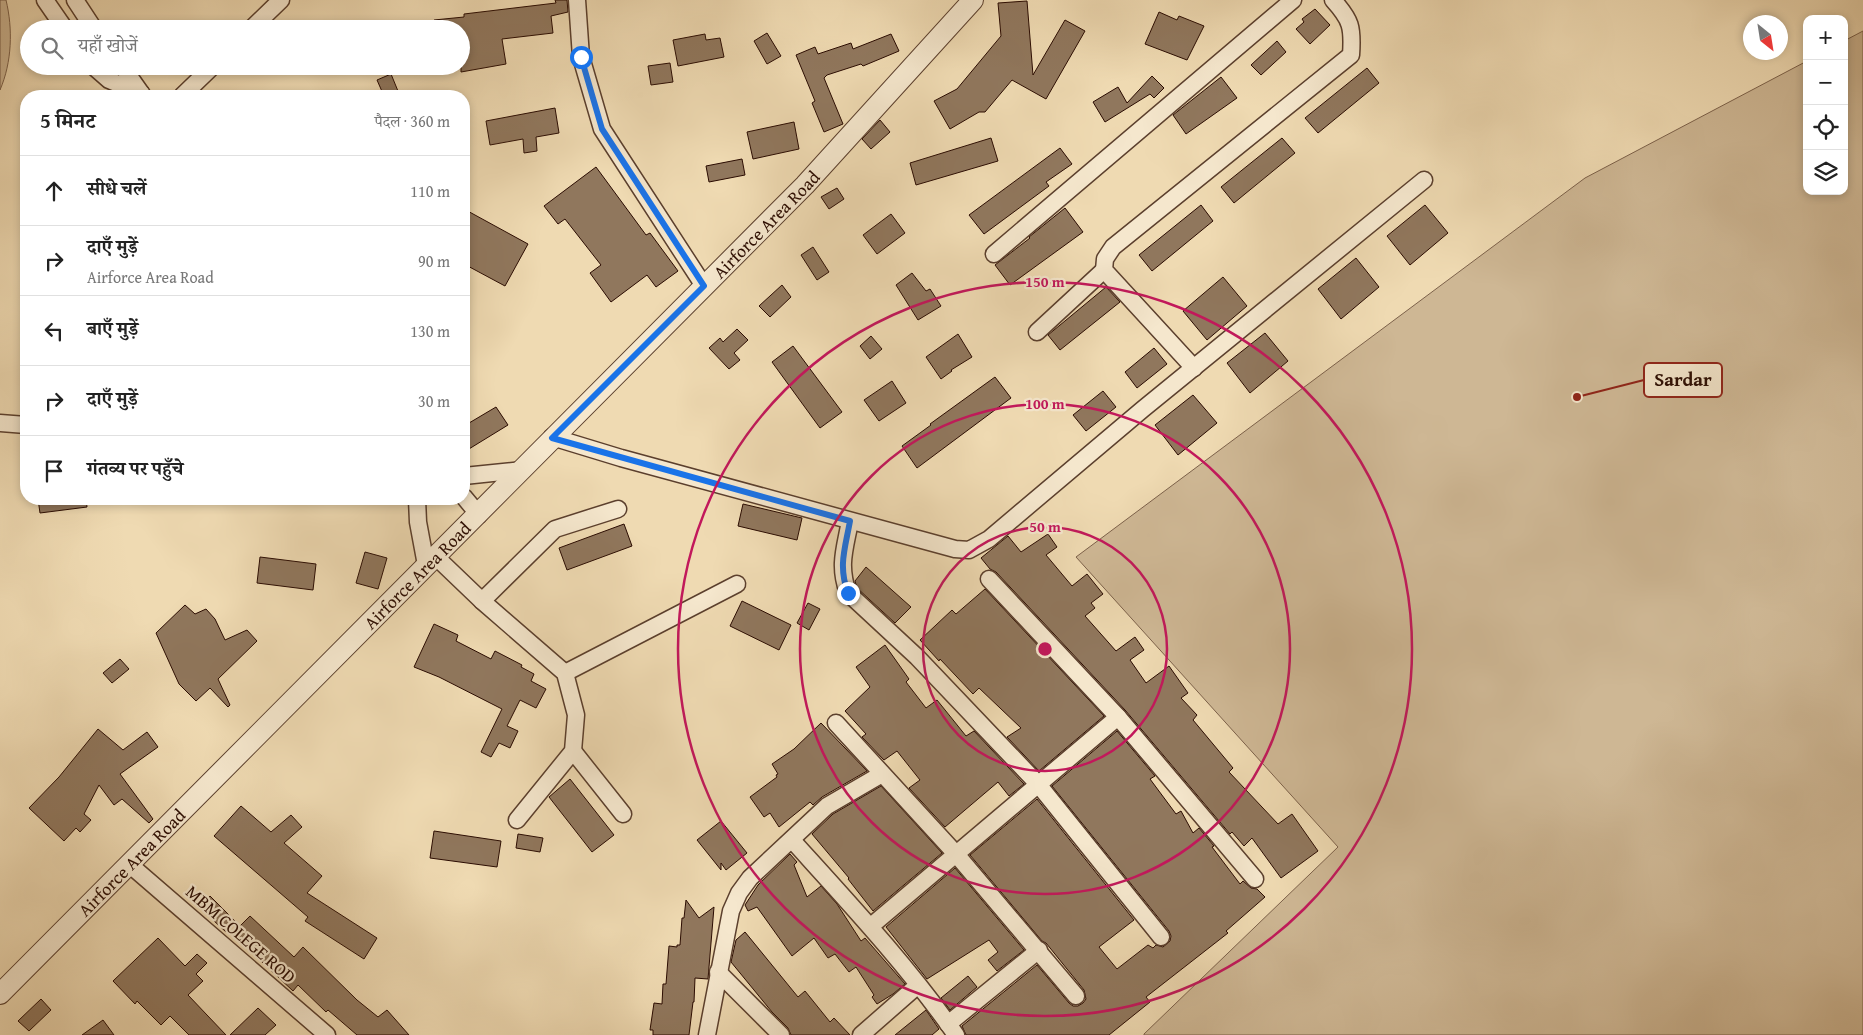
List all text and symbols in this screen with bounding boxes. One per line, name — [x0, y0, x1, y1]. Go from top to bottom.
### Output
north arrow — [1743, 15, 1788, 60]
map controls — [1803, 15, 1848, 195]
button: + — [1803, 15, 1848, 60]
search box — [20, 20, 470, 75]
text: यहाँ खोजें — [78, 31, 138, 59]
icon: search — [38, 34, 66, 62]
route start — [570, 46, 593, 69]
button: − — [1803, 60, 1848, 105]
text: 5 मिनट — [40, 105, 95, 136]
button: locate — [1803, 105, 1848, 150]
text: पैदल · 360 m — [374, 109, 450, 133]
button: layers — [1803, 150, 1848, 195]
street label: Airforce Area Road — [706, 164, 826, 284]
text: सीधे चलें — [87, 174, 146, 202]
icon: ahead — [40, 177, 68, 205]
text: 110 m — [410, 179, 450, 203]
text: दाएँ मुड़ें — [87, 232, 138, 260]
icon: right — [40, 247, 68, 275]
text: 90 m — [418, 249, 450, 273]
text: Airforce Area Road — [87, 265, 214, 289]
text: 150 m — [1025, 271, 1065, 292]
text: बाएँ मुड़ें — [87, 314, 138, 342]
icon: left — [40, 317, 68, 345]
text: 130 m — [410, 319, 450, 343]
callout: Sardar — [1644, 363, 1722, 397]
text: Sardar — [1654, 365, 1712, 393]
text: दाएँ मुड़ें — [87, 384, 138, 412]
icon: right — [40, 387, 68, 415]
text: 30 m — [418, 389, 450, 413]
text: 100 m — [1025, 393, 1065, 414]
text: गंतव्य पर पहुँचे — [87, 454, 183, 482]
icon: arrive — [40, 457, 68, 485]
street label: Airforce Area Road — [357, 515, 477, 635]
text: 50 m — [1029, 516, 1061, 537]
route end — [837, 582, 860, 605]
centre of rings — [1036, 640, 1054, 658]
street label: Airforce Area Road — [71, 802, 191, 922]
street label: MBM COLEGE ROD — [180, 878, 302, 990]

